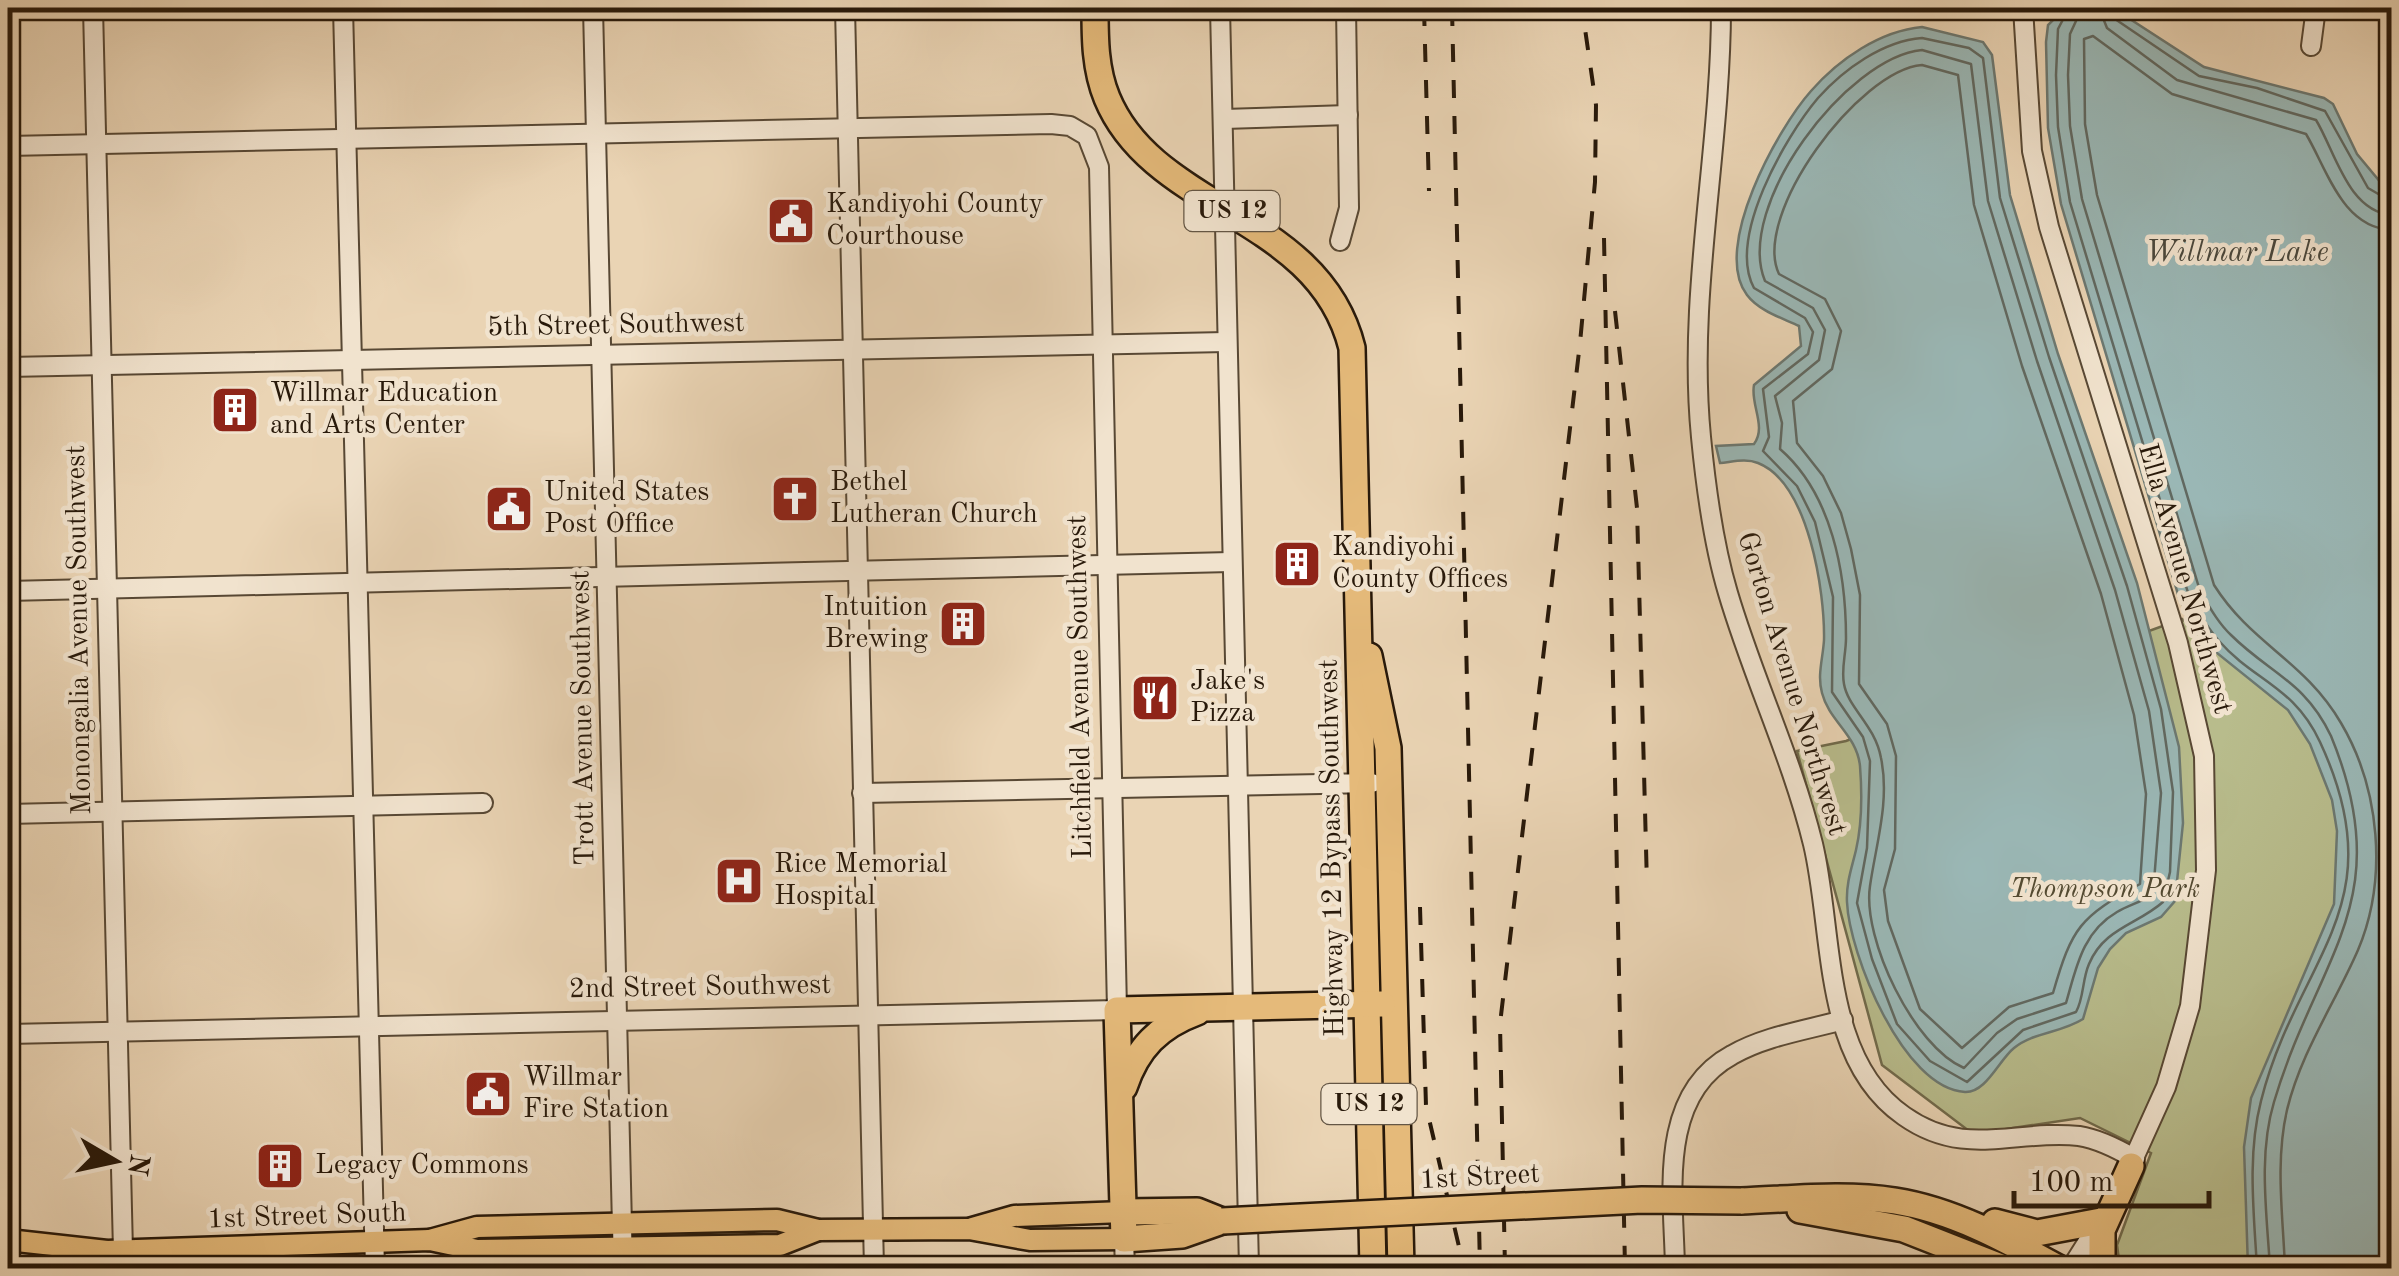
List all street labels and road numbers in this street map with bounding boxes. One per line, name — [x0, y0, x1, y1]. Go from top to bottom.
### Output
road number: US 12 — [1184, 191, 1280, 231]
street label: 5th Street Southwest — [487, 310, 745, 342]
street label: Ella Avenue Northwest — [2132, 441, 2236, 717]
street label: Monongalia Avenue Southwest — [63, 445, 97, 815]
street label: Litchfield Avenue Southwest — [1064, 515, 1098, 859]
street label: Gorton Avenue Northwest — [1731, 529, 1851, 839]
street label: Trott Avenue Southwest — [567, 570, 601, 866]
street label: Highway 12 Bypass Southwest — [1316, 659, 1350, 1037]
street label: 2nd Street Southwest — [569, 972, 831, 1004]
road number: US 12 — [1322, 1084, 1416, 1124]
street label: 1st Street — [1419, 1161, 1541, 1195]
street label: 1st Street South — [207, 1200, 407, 1234]

